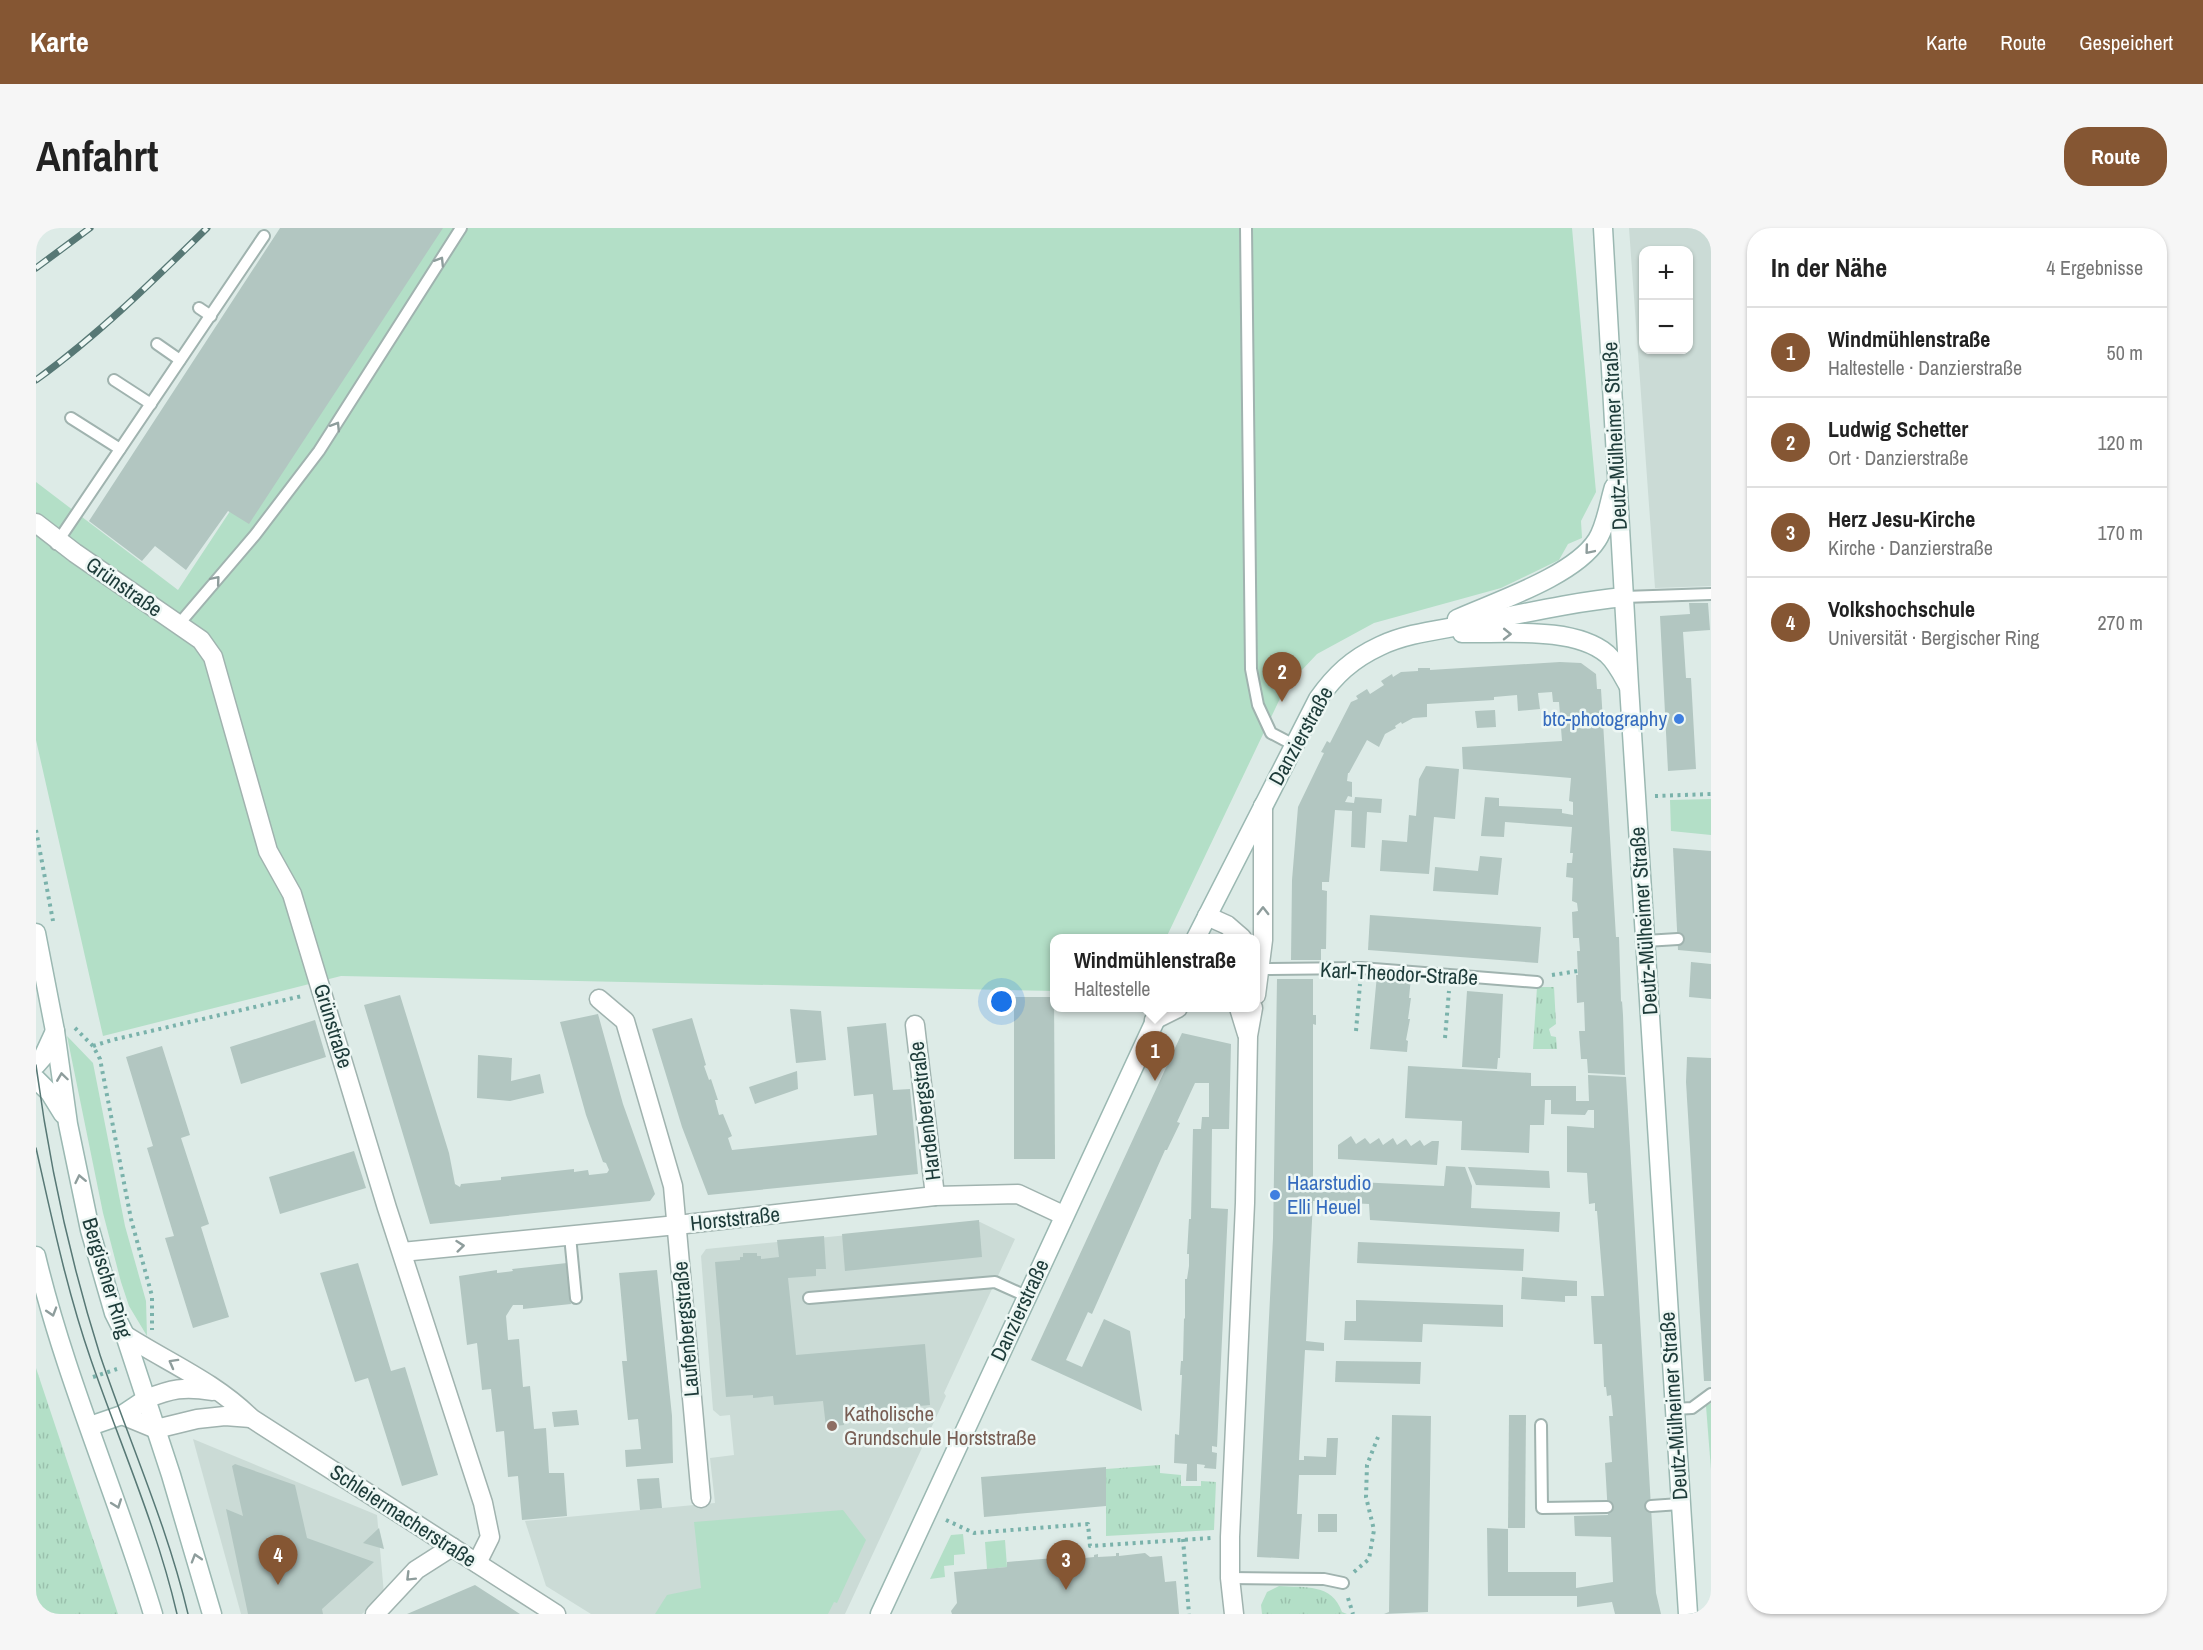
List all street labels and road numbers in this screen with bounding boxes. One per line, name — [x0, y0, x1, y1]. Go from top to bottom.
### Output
street label: Deutz-Mülheimer Straße — [1595, 341, 1634, 531]
street label: Grünstraße — [80, 550, 168, 623]
street label: Danzierstraße — [1261, 681, 1340, 791]
street label: Deutz-Mülheimer Straße — [1622, 826, 1665, 1016]
street label: Karl-Theodor-Straße — [1319, 955, 1479, 992]
street label: Grünstraße — [307, 980, 360, 1072]
street label: Hardenbergstraße — [902, 1040, 947, 1182]
street label: Horststraße — [689, 1199, 781, 1238]
street label: Bergischer Ring — [75, 1214, 140, 1342]
street label: Danzierstraße — [983, 1254, 1056, 1365]
street label: Laufenbergstraße — [665, 1260, 706, 1398]
street label: Deutz-Mülheimer Straße — [1652, 1311, 1695, 1501]
street label: Schleiermacherstraße — [324, 1457, 482, 1574]

